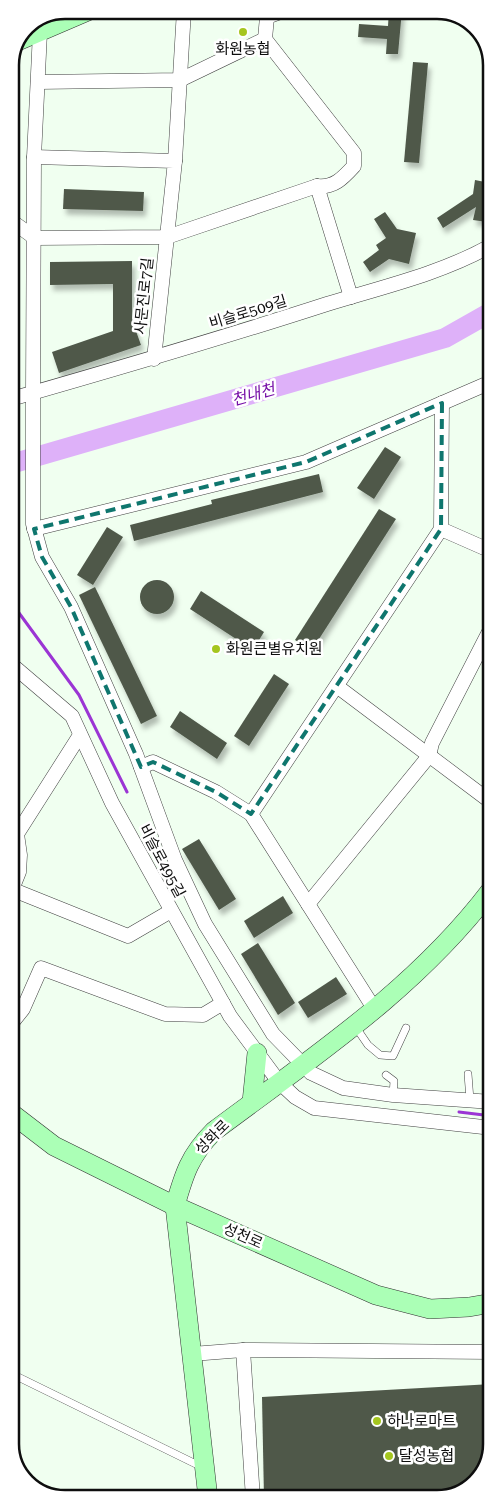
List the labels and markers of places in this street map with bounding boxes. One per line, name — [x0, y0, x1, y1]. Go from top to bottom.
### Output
marker: 화원농협 — [237, 26, 249, 38]
place label: 화원농협 — [215, 40, 271, 58]
place label: 화원큰별유치원 — [226, 640, 323, 658]
marker: 화원큰별유치원 — [210, 643, 222, 655]
place label: 하나로마트 — [387, 1412, 456, 1430]
marker: 하나로마트 — [371, 1415, 383, 1427]
place label: 달성농협 — [399, 1447, 454, 1465]
marker: 달성농협 — [383, 1450, 395, 1462]

